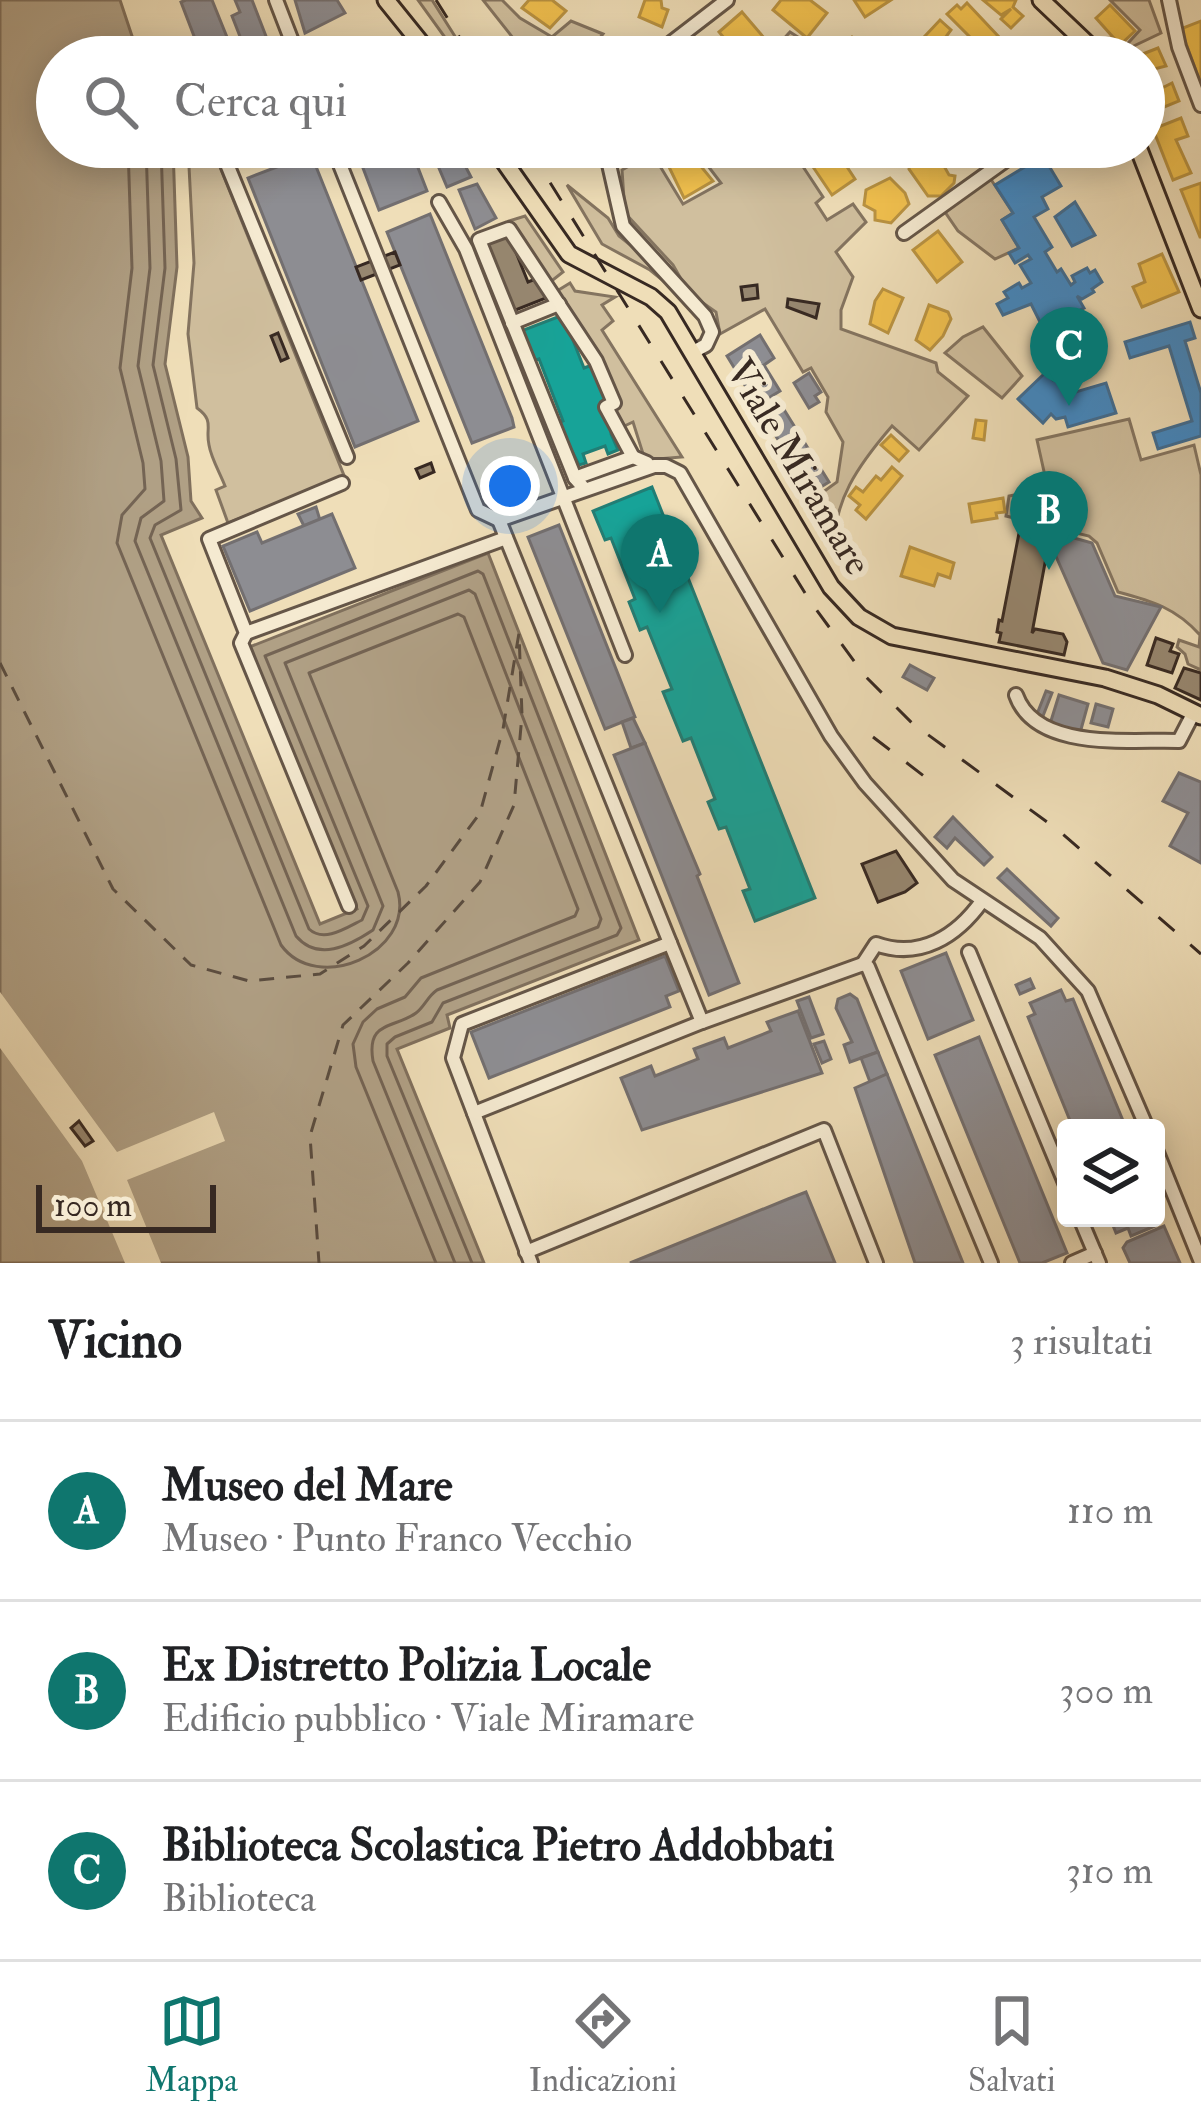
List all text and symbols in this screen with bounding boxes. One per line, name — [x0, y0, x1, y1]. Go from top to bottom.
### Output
search box — [36, 36, 1165, 168]
icon: search — [78, 69, 144, 135]
text: Cerca qui — [174, 74, 347, 130]
pin: C — [1030, 307, 1108, 406]
street label: Viale Miramare — [715, 350, 883, 584]
your location — [480, 456, 540, 516]
pin: B — [1010, 471, 1088, 570]
pin: A — [621, 514, 699, 613]
map controls — [1057, 1119, 1165, 1227]
button: layers — [1057, 1119, 1165, 1227]
scale bar — [36, 1179, 216, 1232]
text: 100 m — [54, 1185, 132, 1226]
text: Vicino — [48, 1309, 182, 1373]
text: 3 risultati — [1010, 1317, 1153, 1366]
text: Museo del Mare — [162, 1458, 453, 1514]
text: A — [75, 1486, 99, 1535]
text: 110 m — [1067, 1486, 1153, 1535]
text: Museo · Punto Franco Vecchio — [162, 1514, 632, 1563]
text: Ex Distretto Polizia Locale — [162, 1638, 651, 1694]
text: B — [74, 1666, 100, 1715]
text: 300 m — [1060, 1666, 1153, 1715]
text: Edificio pubblico · Viale Miramare — [162, 1694, 694, 1743]
text: Biblioteca Scolastica Pietro Addobbati — [162, 1818, 835, 1874]
text: C — [73, 1846, 101, 1895]
text: 310 m — [1066, 1846, 1153, 1895]
text: Biblioteca — [162, 1874, 316, 1923]
tab: Mappa — [146, 1988, 238, 2101]
tab: Indicazioni — [529, 1988, 677, 2101]
tab: Salvati — [968, 1988, 1055, 2101]

